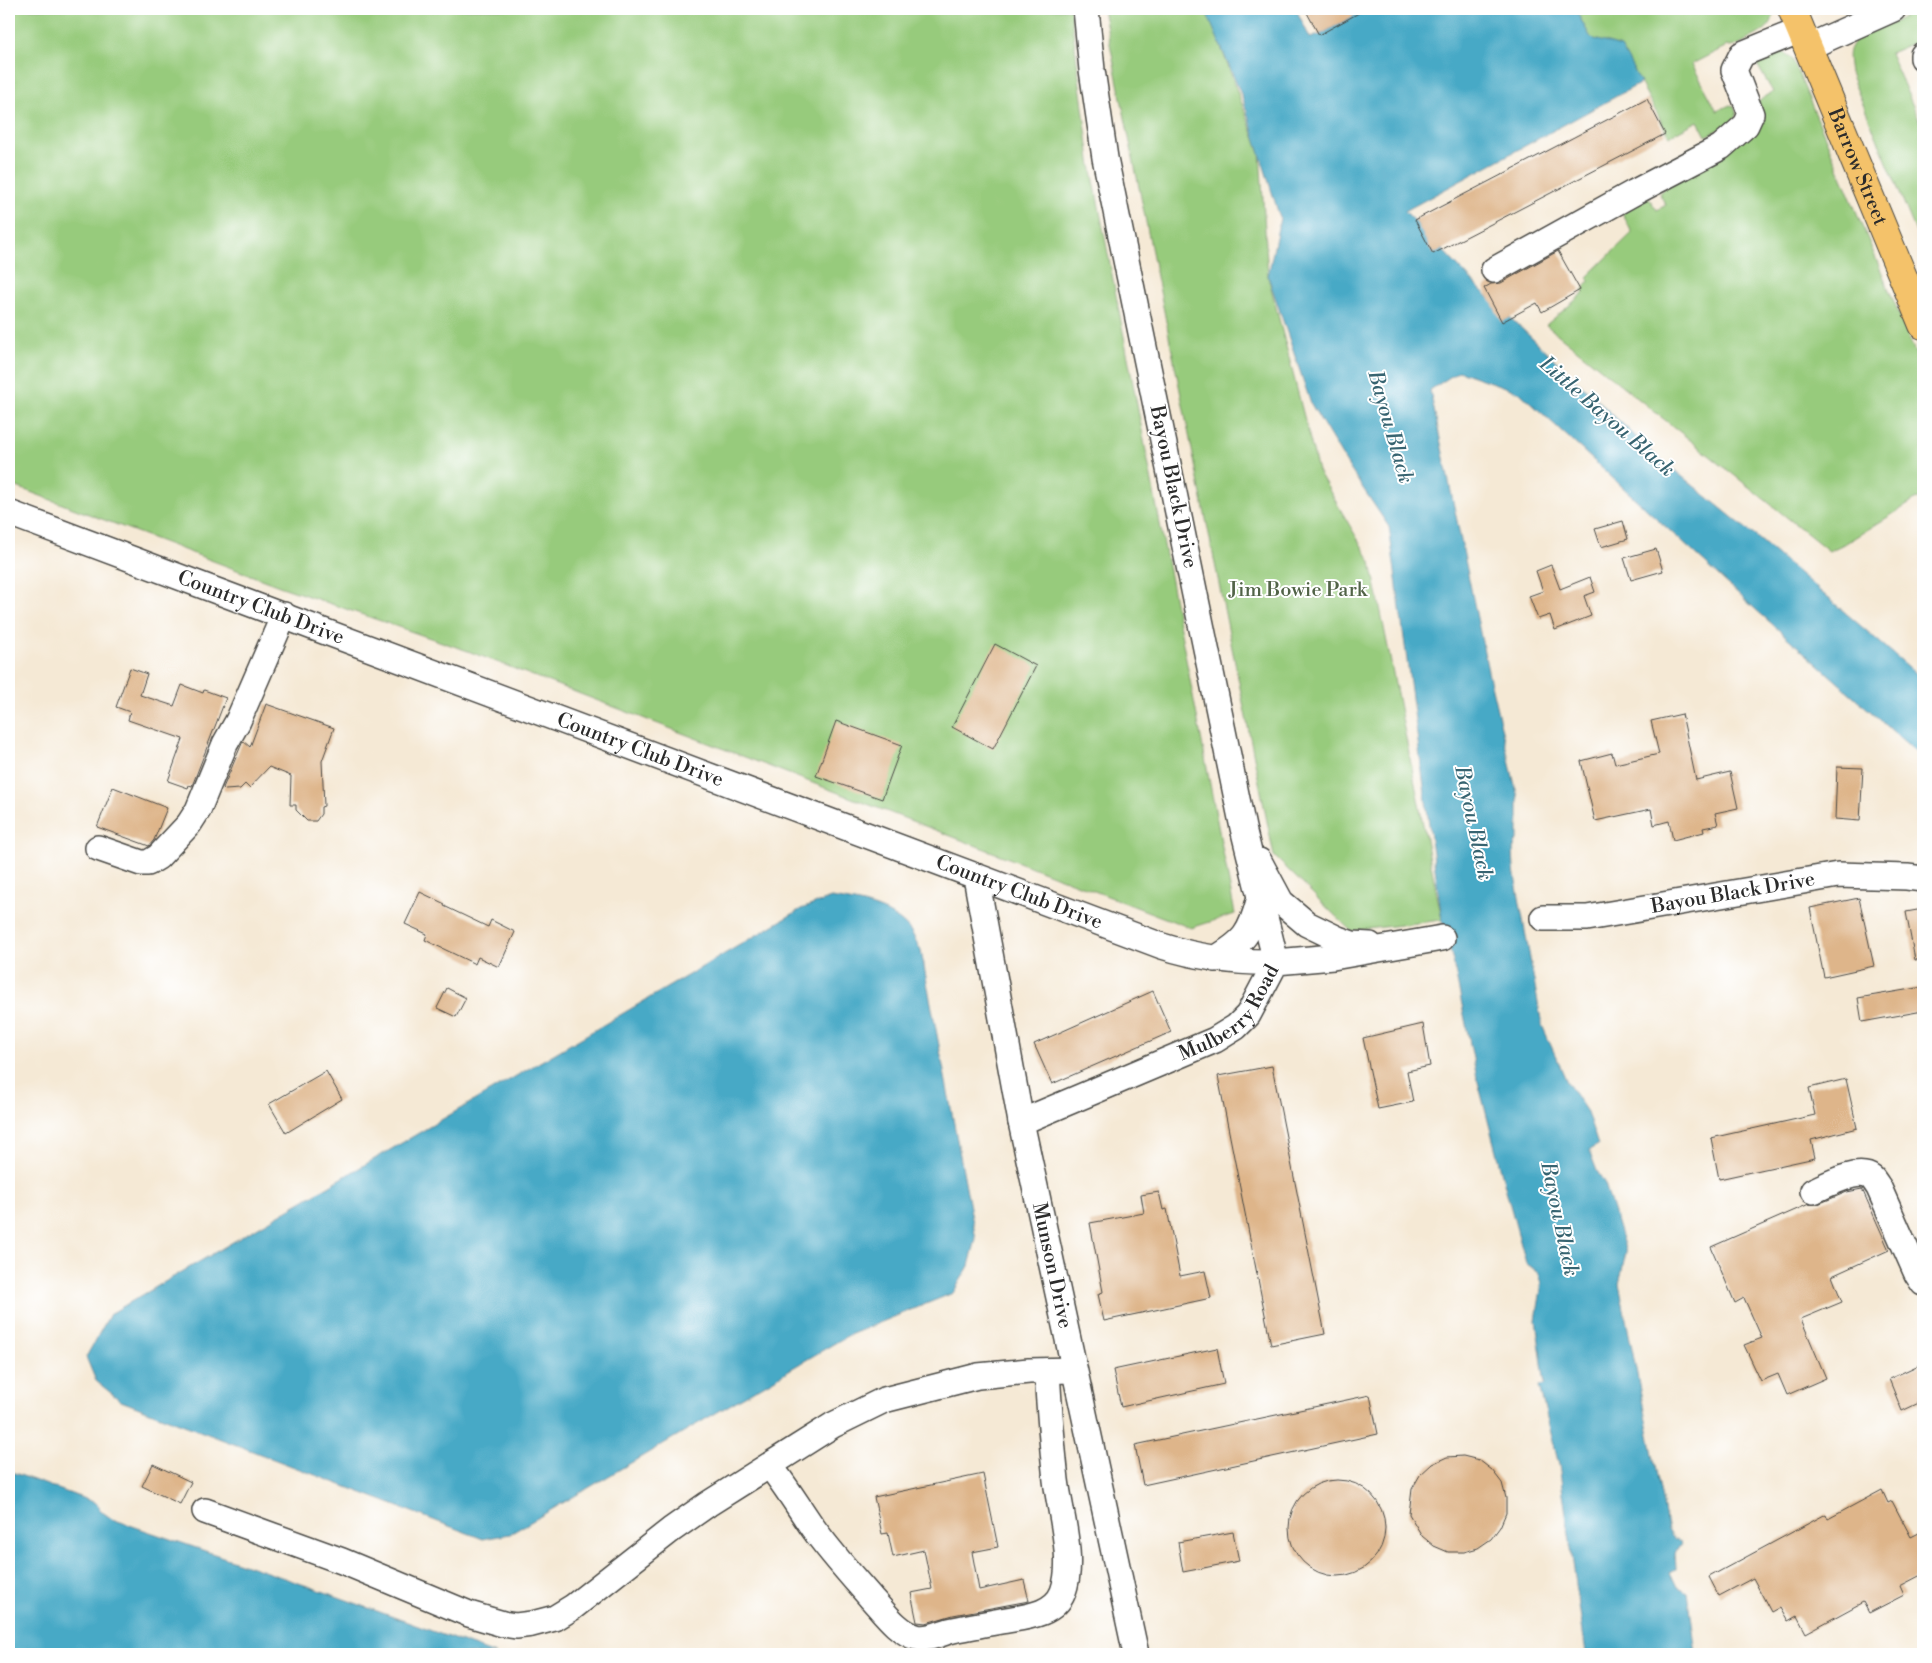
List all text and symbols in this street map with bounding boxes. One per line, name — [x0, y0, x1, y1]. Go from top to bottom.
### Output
street label: Barrow Street — [1822, 104, 1893, 229]
water label: Little Bayou Black — [1533, 351, 1680, 483]
water label: Bayou Black — [1361, 366, 1419, 487]
street label: Bayou Black Drive — [1143, 402, 1202, 571]
street label: Country Club Drive — [174, 565, 348, 650]
park label: Jim Bowie Park — [1228, 578, 1369, 603]
street label: Country Club Drive — [553, 707, 727, 793]
water label: Bayou Black — [1448, 762, 1498, 883]
street label: Country Club Drive — [932, 850, 1106, 935]
street label: Bayou Black Drive — [1648, 867, 1817, 920]
street label: Mulberry Road — [1175, 960, 1285, 1066]
water label: Bayou Black — [1534, 1158, 1584, 1279]
street label: Munson Drive — [1026, 1200, 1078, 1331]

